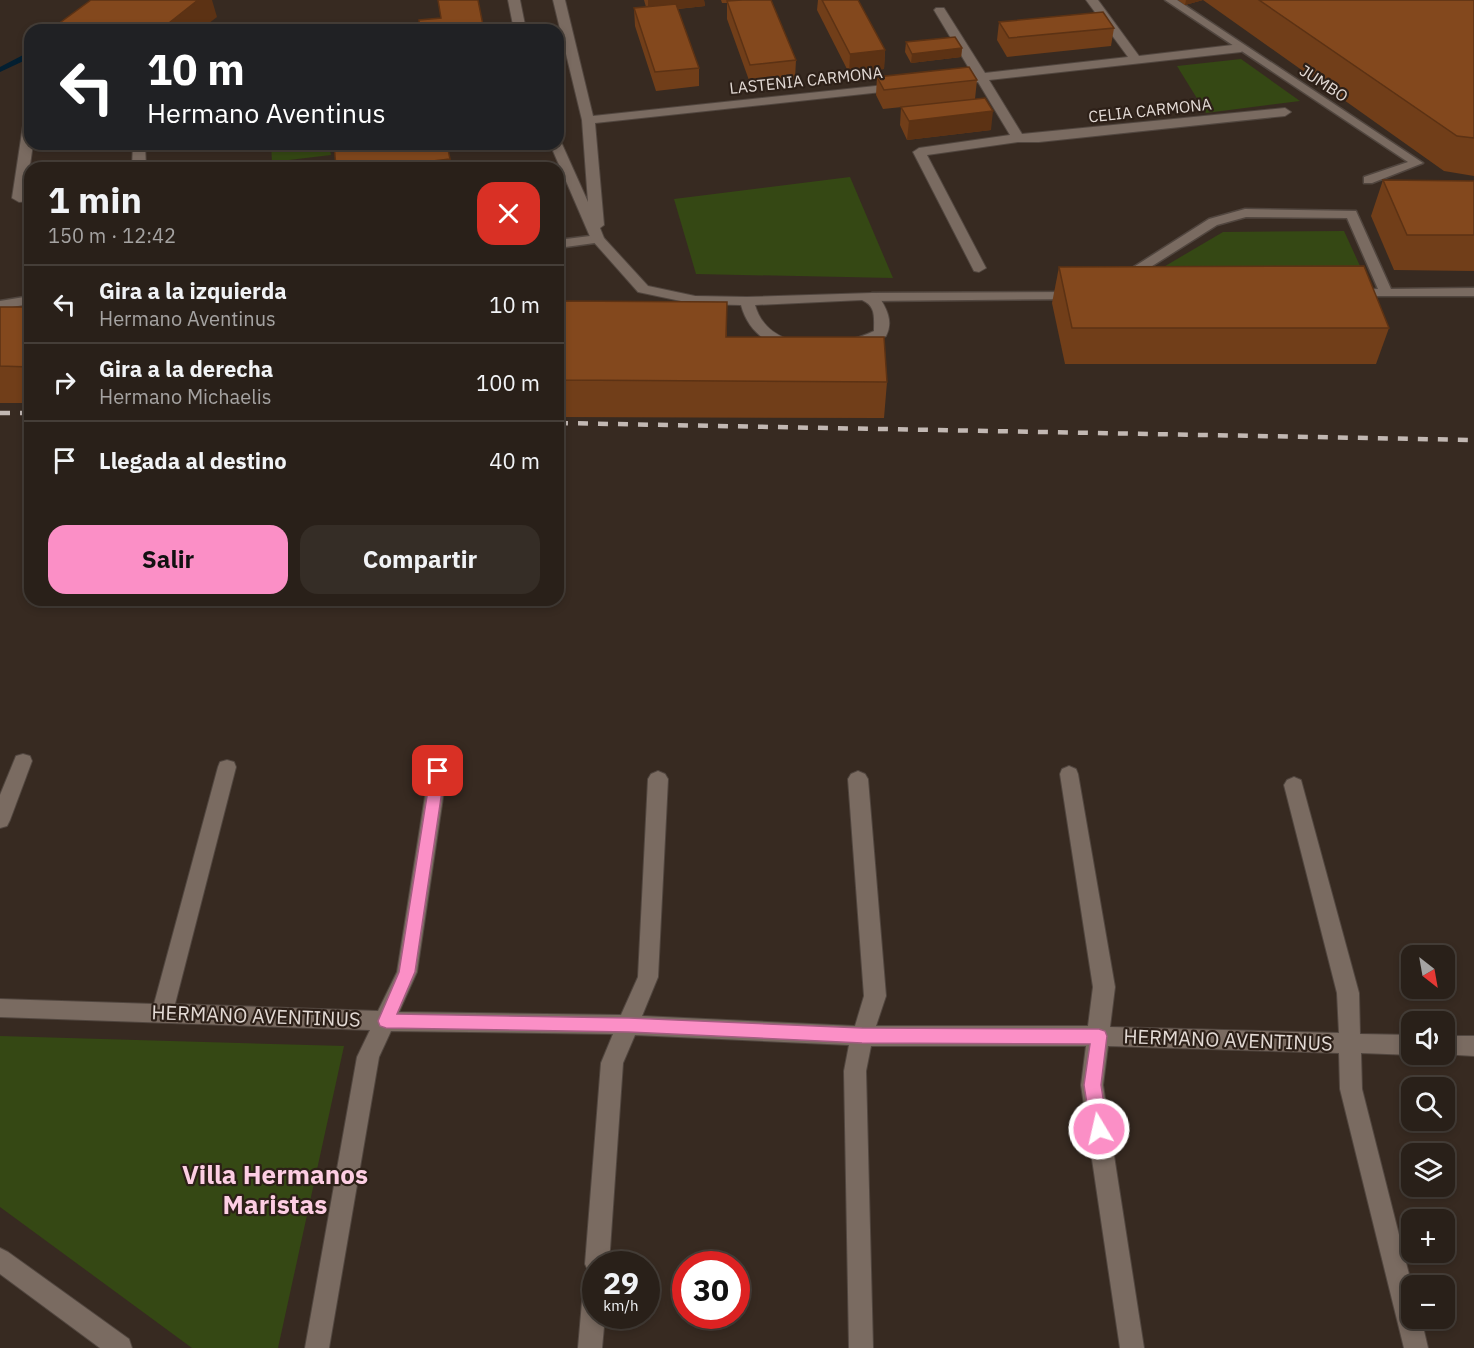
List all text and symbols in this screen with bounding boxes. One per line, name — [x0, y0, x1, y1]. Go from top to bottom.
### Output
text: 10 m — [147, 42, 245, 97]
icon: left — [48, 48, 126, 126]
street label: JUMBO — [1296, 60, 1352, 106]
street label: LASTENIA CARMONA — [728, 62, 884, 98]
street label: CELIA CARMONA — [1087, 94, 1213, 126]
text: Hermano Aventinus — [147, 95, 386, 130]
text: 1 min — [48, 176, 142, 223]
button: close — [477, 182, 540, 245]
text: 150 m · 12:42 — [48, 222, 176, 249]
text: Gira a la izquierda — [99, 276, 287, 305]
icon: left — [48, 288, 81, 321]
text: 10 m — [489, 290, 540, 319]
text: Hermano Aventinus — [99, 305, 276, 332]
text: Gira a la derecha — [99, 354, 273, 383]
icon: right — [48, 366, 81, 399]
text: 100 m — [476, 368, 540, 397]
text: Hermano Michaelis — [99, 383, 271, 410]
icon: arrive — [48, 444, 81, 477]
text: Llegada al destino — [99, 446, 287, 475]
text: 40 m — [489, 446, 540, 475]
button: Salir — [48, 525, 288, 594]
button: Compartir — [300, 525, 540, 594]
pin — [412, 745, 463, 796]
icon: arrive — [421, 754, 454, 787]
north arrow — [1401, 945, 1455, 999]
map controls — [1401, 945, 1455, 1329]
street label: HERMANO AVENTINUS — [151, 998, 361, 1033]
button: sound — [1401, 1011, 1455, 1065]
street label: HERMANO AVENTINUS — [1123, 1022, 1333, 1057]
button: search — [1401, 1077, 1455, 1131]
position arrow — [1067, 1097, 1131, 1161]
button: layers — [1401, 1143, 1455, 1197]
district label: Villa Hermanos Maristas — [182, 1157, 368, 1221]
button: + — [1401, 1209, 1455, 1263]
speed limit sign: 30 — [672, 1251, 750, 1329]
text: 29 — [603, 1263, 639, 1302]
button: − — [1401, 1275, 1455, 1329]
text: km/h — [603, 1296, 639, 1315]

